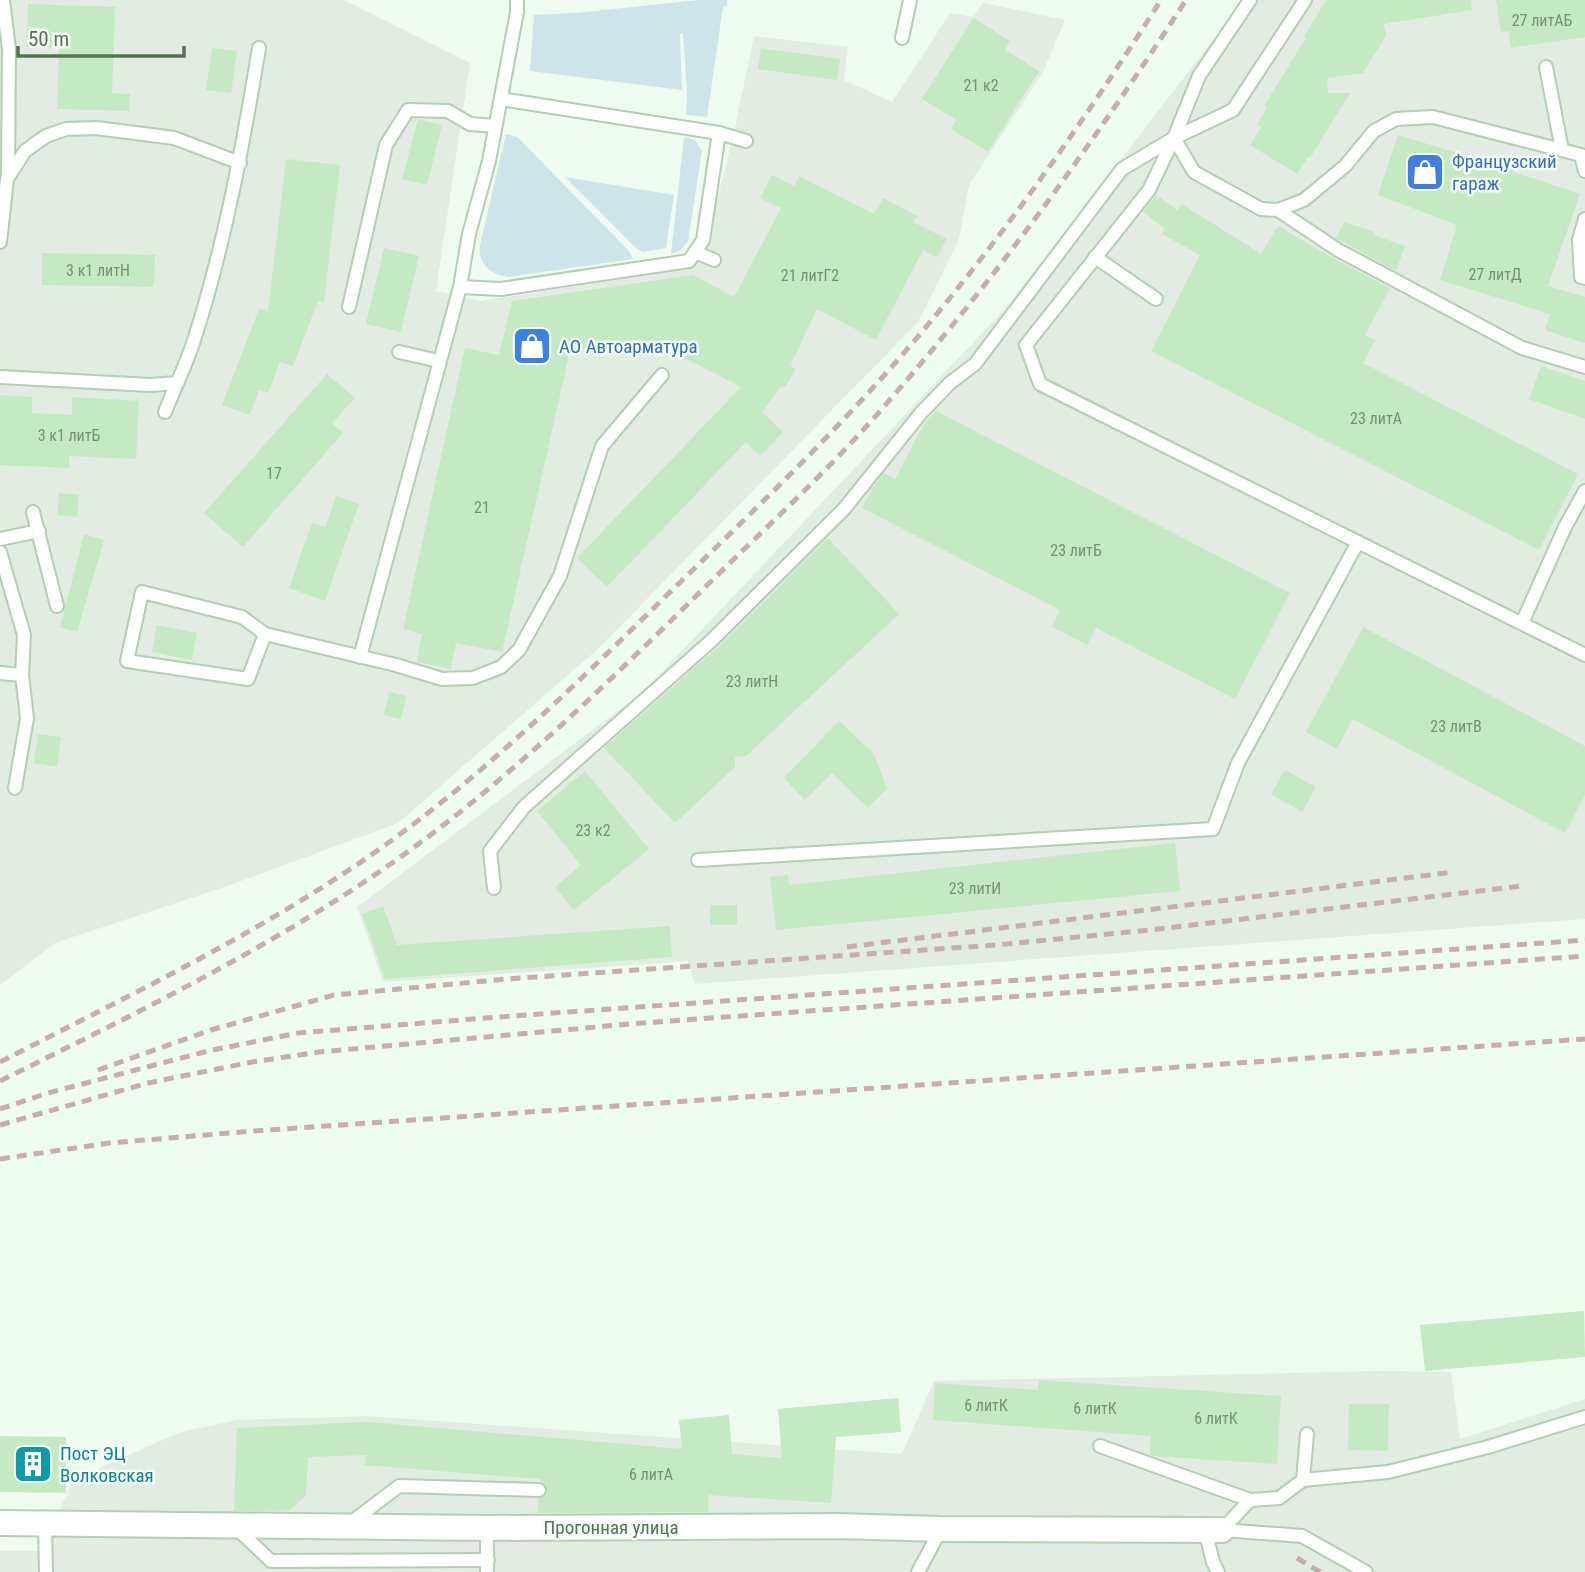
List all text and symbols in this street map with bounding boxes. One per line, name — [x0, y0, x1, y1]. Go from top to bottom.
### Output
house number: 27 литАБ — [1512, 11, 1573, 30]
scale bar — [18, 14, 184, 58]
text: 50 m — [28, 27, 69, 51]
house number: 21 к2 — [963, 76, 999, 95]
place label: Французский гараж — [1452, 150, 1557, 195]
shop icon: Французский гараж — [1404, 151, 1446, 193]
house number: 3 к1 литН — [66, 261, 130, 280]
house number: 27 литД — [1468, 265, 1522, 284]
house number: 21 литГ2 — [781, 266, 839, 285]
shop icon: АО Автоарматура — [511, 325, 553, 367]
place label: АО Автоарматура — [559, 335, 698, 358]
house number: 23 литА — [1350, 409, 1402, 428]
house number: 3 к1 литБ — [38, 426, 101, 445]
house number: 17 — [266, 464, 282, 483]
house number: 21 — [474, 498, 490, 517]
house number: 23 литБ — [1050, 541, 1102, 560]
house number: 23 литН — [726, 672, 778, 691]
house number: 23 литВ — [1430, 717, 1482, 736]
house number: 23 к2 — [575, 821, 611, 840]
house number: 23 литИ — [949, 879, 1001, 898]
house number: 6 литК — [964, 1396, 1008, 1415]
house number: 6 литК — [1073, 1399, 1117, 1418]
house number: 6 литК — [1194, 1409, 1238, 1428]
place label: Пост ЭЦ Волковская — [60, 1442, 154, 1487]
building icon: Пост ЭЦ Волковская — [12, 1443, 54, 1485]
house number: 6 литА — [629, 1465, 673, 1484]
street label: Прогонная улица — [543, 1516, 679, 1539]

